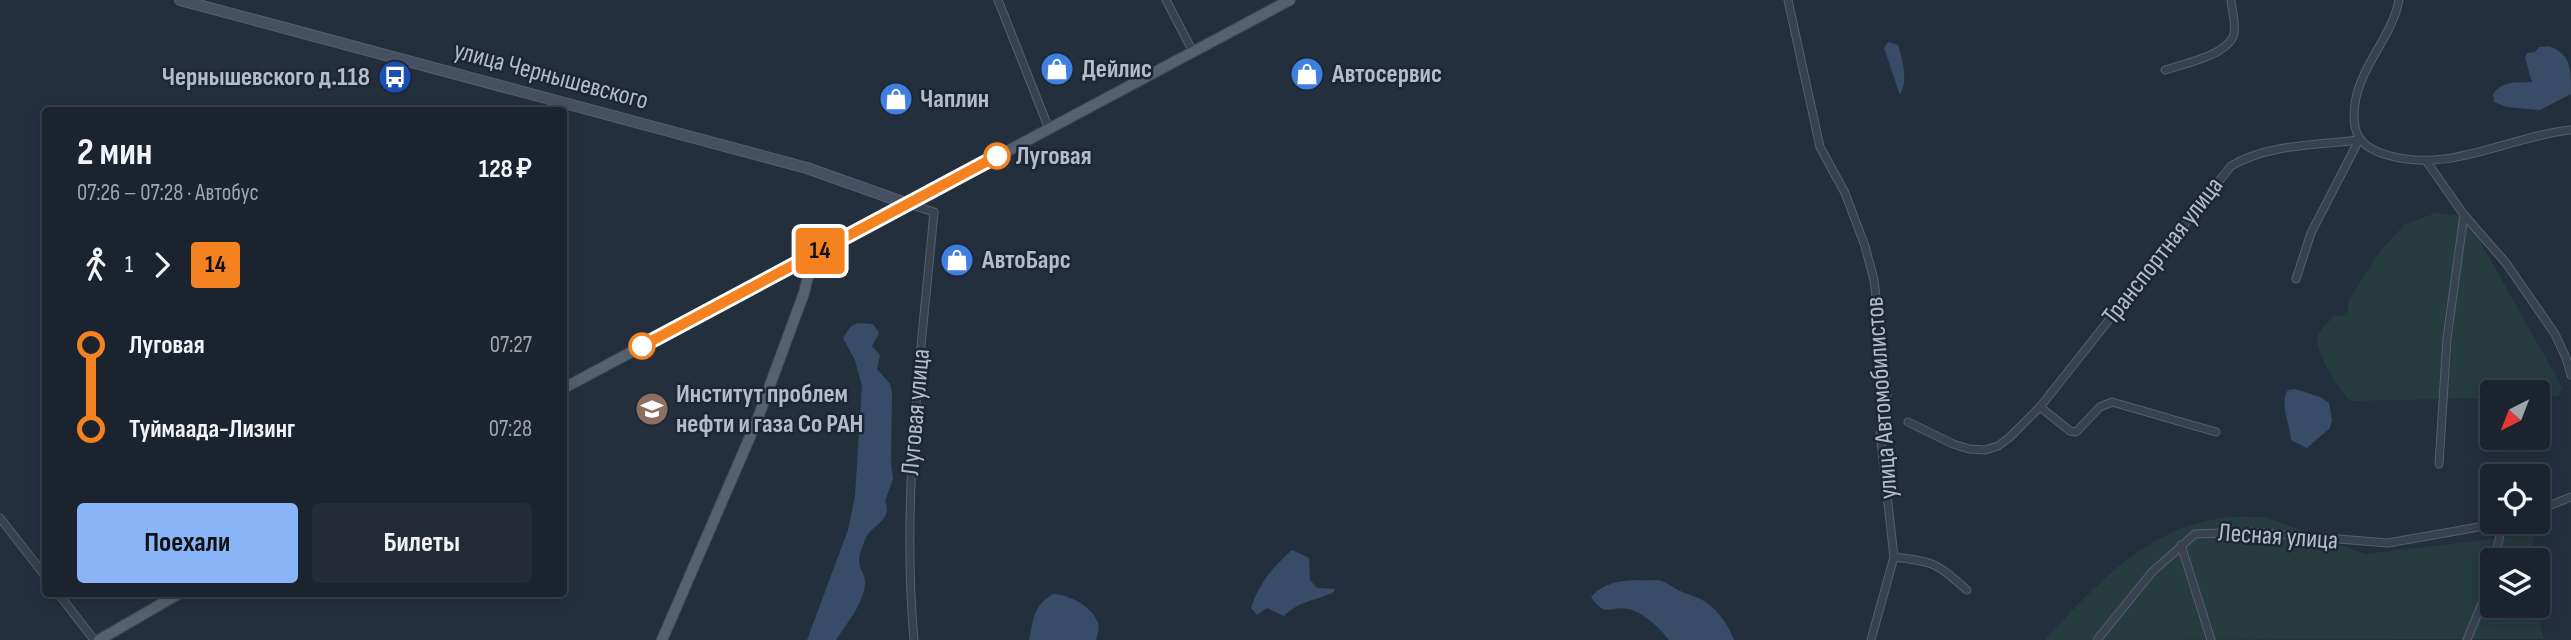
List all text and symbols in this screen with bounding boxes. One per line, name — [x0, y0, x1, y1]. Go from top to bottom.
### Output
street label: улица Чернышевского — [450, 35, 652, 117]
shop icon: Дейлис — [1038, 50, 1076, 88]
place label: Дейлис — [1082, 54, 1152, 85]
shop icon: Автосервис — [1288, 55, 1326, 93]
bus stop icon: Чернышевского д.118 — [376, 58, 414, 96]
place label: Автосервис — [1331, 59, 1442, 90]
place label: Чернышевского д.118 — [162, 62, 370, 93]
shop icon: Чаплин — [877, 80, 915, 118]
place label: Чаплин — [920, 84, 989, 115]
text: 2 мин — [77, 130, 152, 175]
place label: Луговая — [1016, 141, 1092, 172]
marker: Луговая — [984, 143, 1010, 169]
text: 128 ₽ — [479, 154, 532, 185]
street label: Транспортная улица — [2096, 171, 2230, 331]
text: 07:26 – 07:28 · Автобус — [77, 179, 259, 207]
line badge: 14 — [788, 228, 852, 274]
text: 14 — [810, 236, 830, 265]
shop icon: АвтоБарс — [938, 241, 976, 279]
place label: АвтоБарс — [981, 245, 1071, 276]
icon: walk — [77, 246, 115, 284]
icon: forward — [143, 246, 181, 284]
text: 14 — [205, 250, 226, 279]
text: 1 — [125, 251, 133, 279]
street label: улица Автомобилистов — [1859, 296, 1905, 500]
text: Луговая — [129, 330, 205, 361]
text: 07:27 — [490, 331, 532, 359]
unlabelled marker — [629, 333, 655, 359]
street label: Луговая улица — [895, 347, 937, 477]
place label: Институт проблем нефти и газа Со РАН — [676, 379, 863, 440]
north arrow — [2480, 380, 2550, 450]
map controls — [2480, 380, 2550, 618]
school or university icon: Институт проблем нефти и газа Со РАН — [633, 390, 671, 428]
text: Туймаада-Лизинг — [129, 414, 295, 445]
text: 07:28 — [489, 415, 532, 443]
button: locate — [2480, 464, 2550, 534]
button: Поехали — [77, 503, 298, 583]
button: Билеты — [312, 503, 532, 583]
street label: Лесная улица — [2217, 517, 2339, 557]
button: layers — [2480, 548, 2550, 618]

